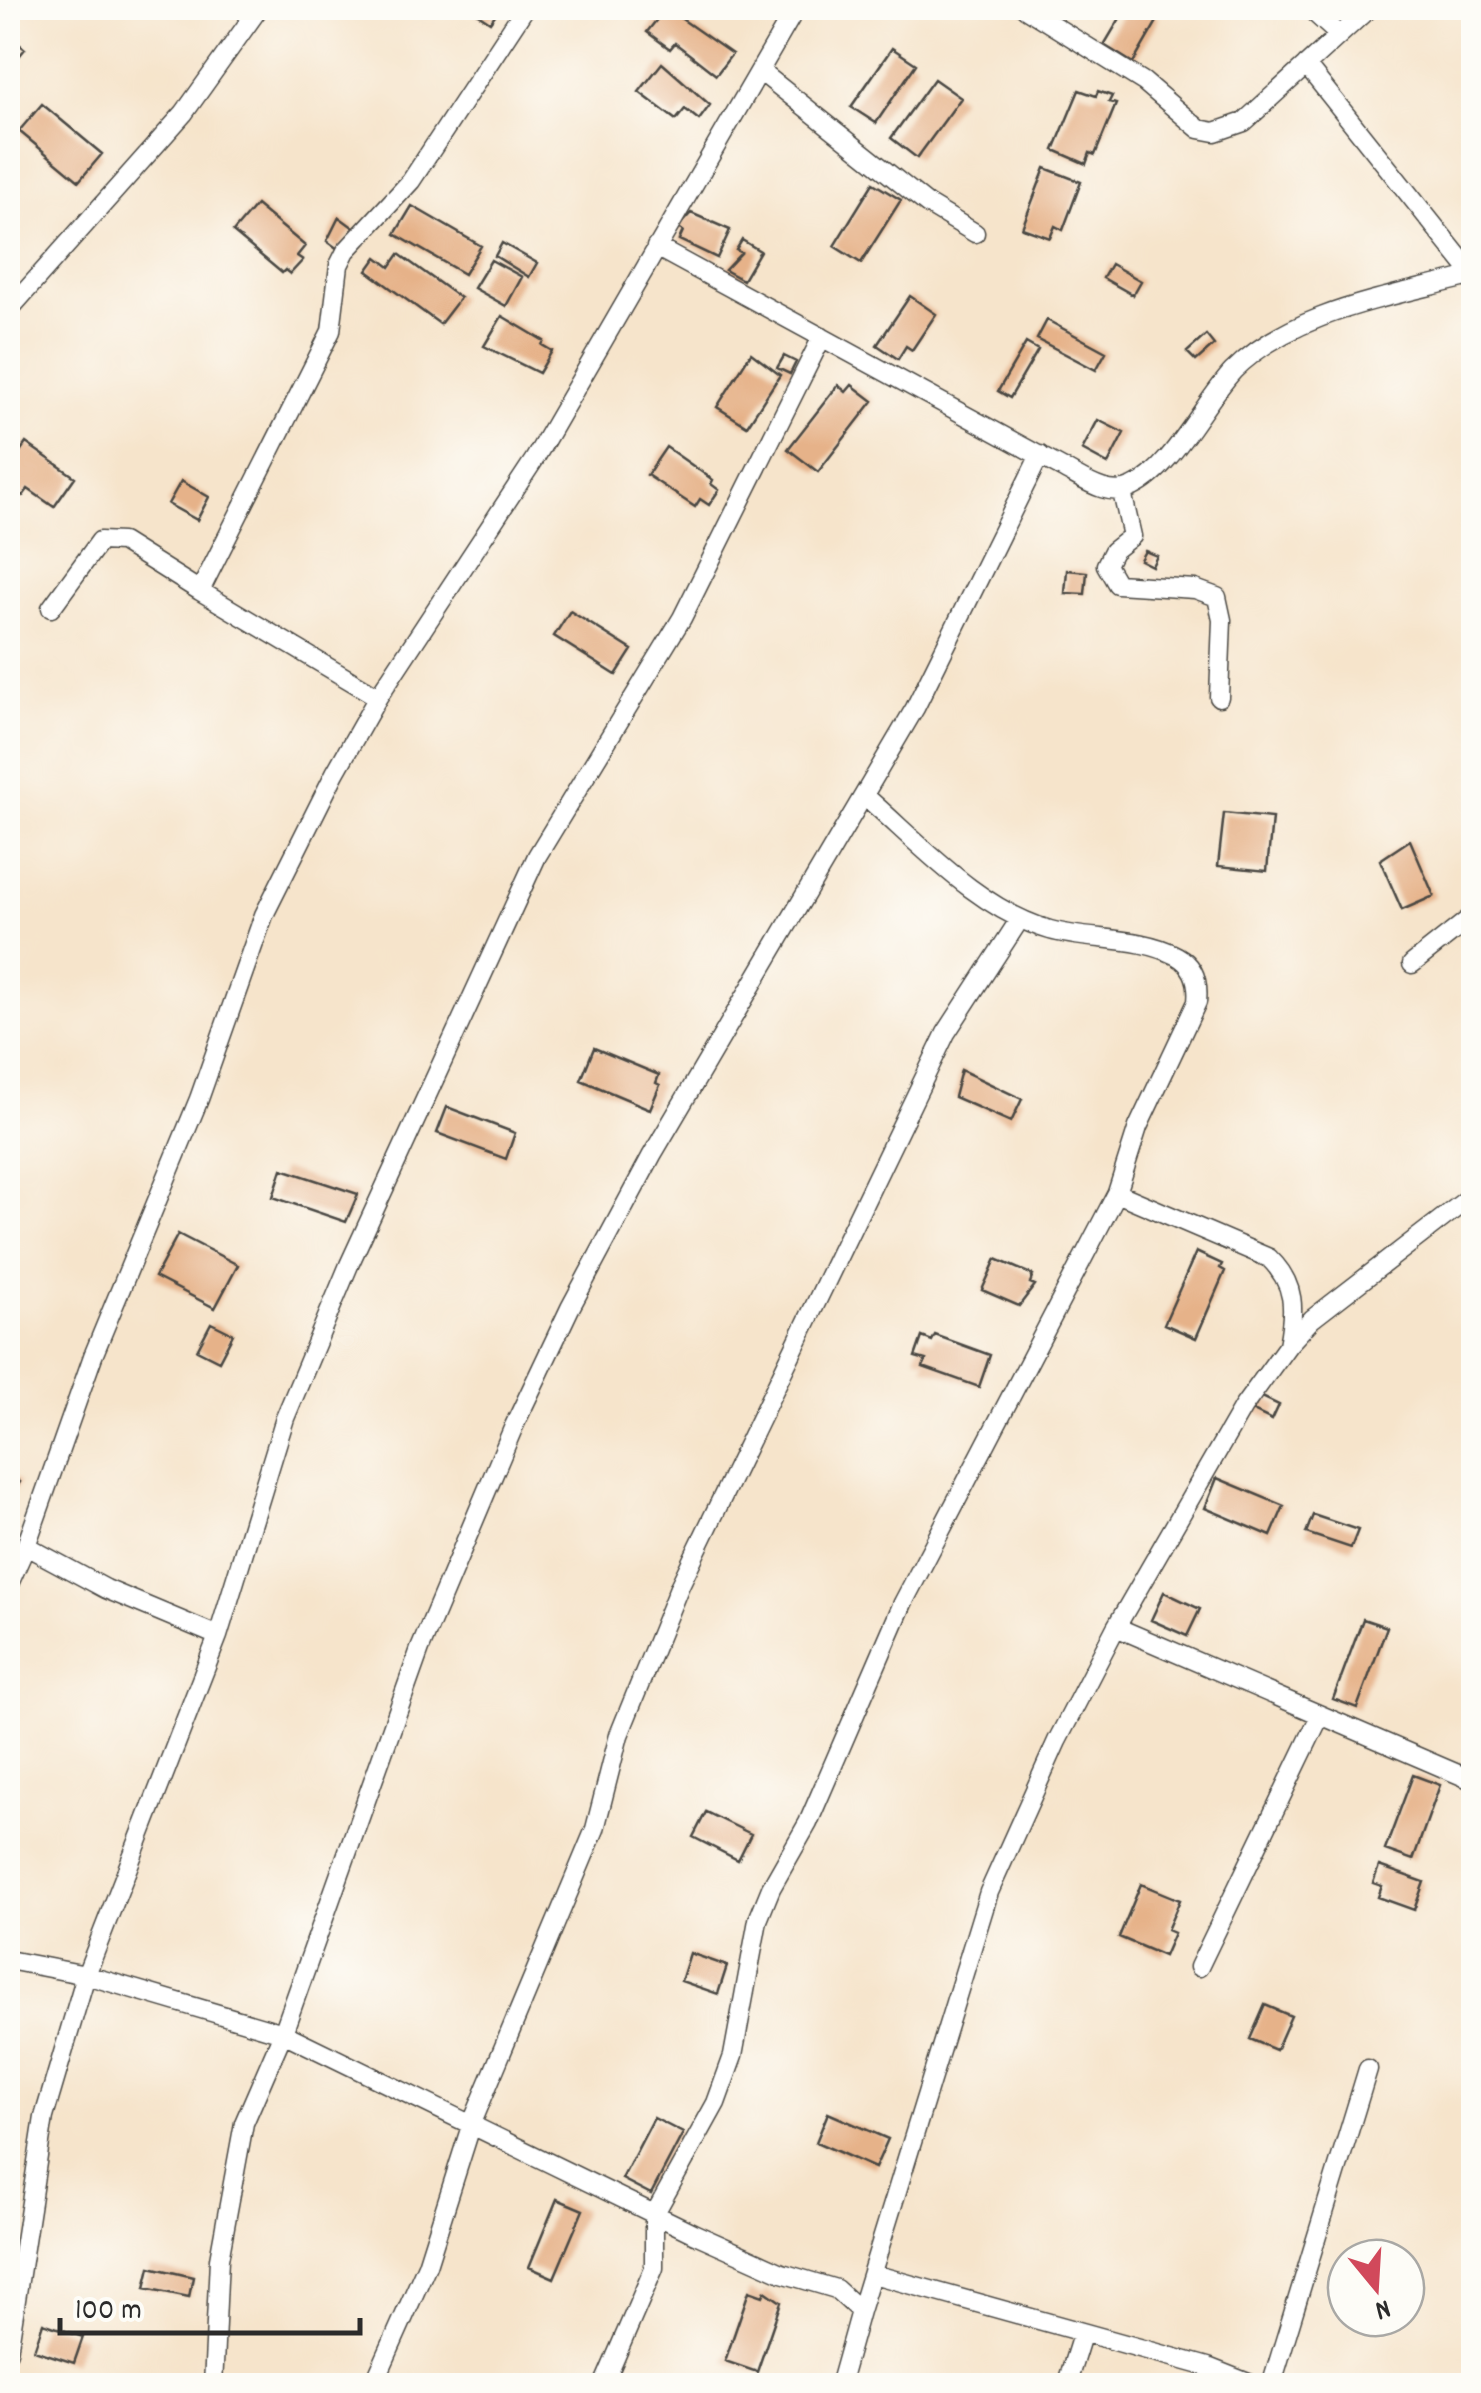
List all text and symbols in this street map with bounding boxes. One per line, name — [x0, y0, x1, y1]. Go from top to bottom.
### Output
north arrow — [1326, 2238, 1426, 2338]
scale bar — [60, 2273, 360, 2335]
text: N — [1369, 2286, 1395, 2328]
text: 100 m — [75, 2291, 142, 2334]

